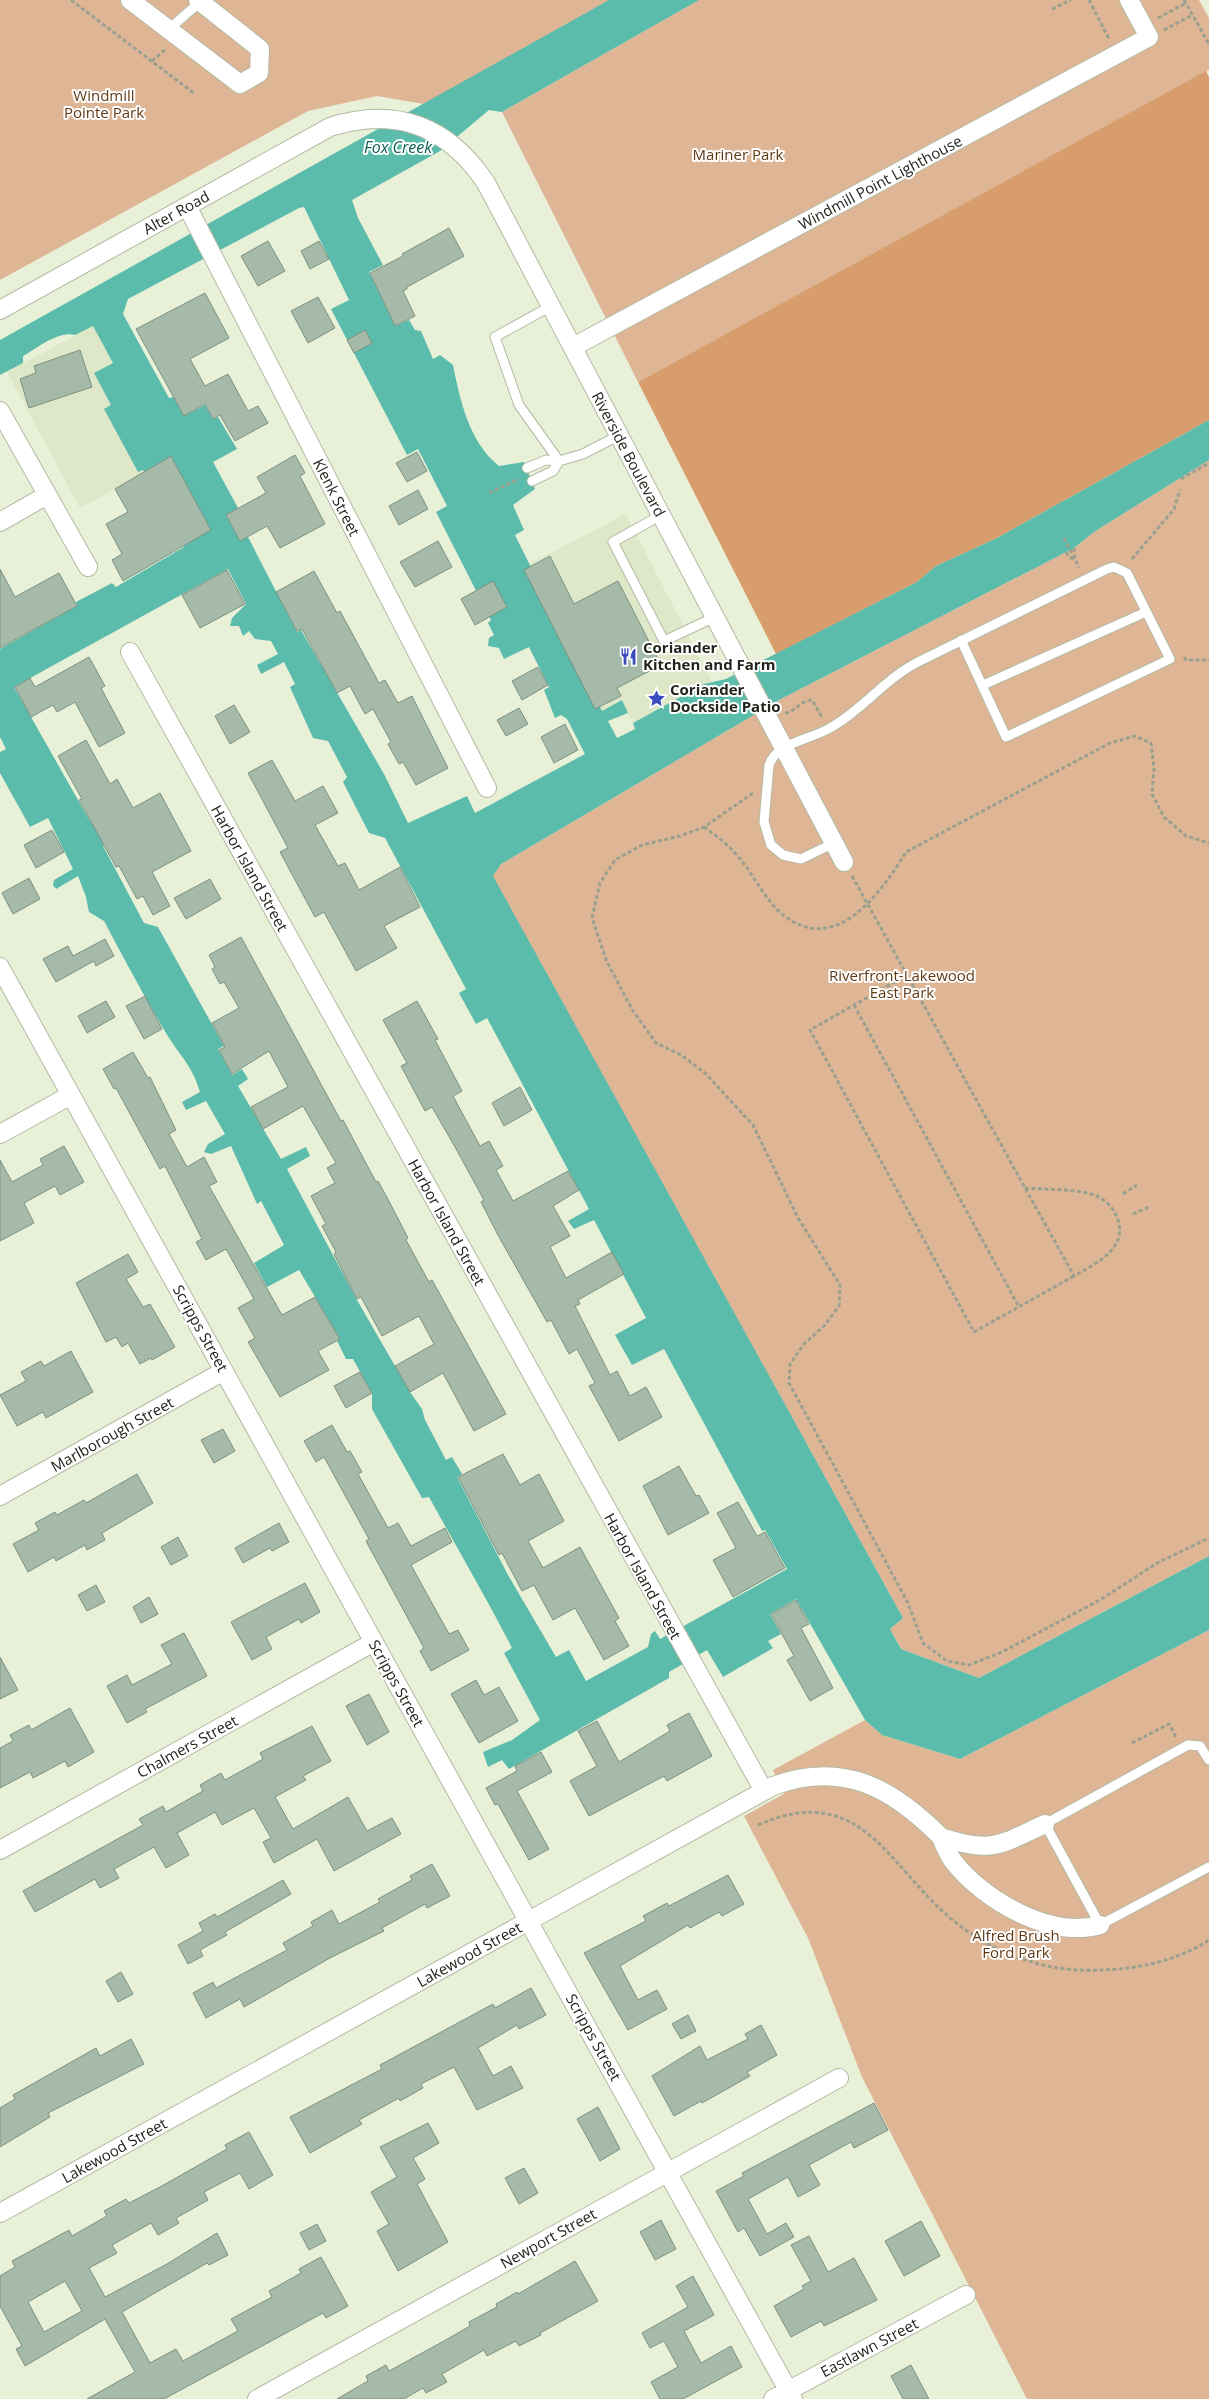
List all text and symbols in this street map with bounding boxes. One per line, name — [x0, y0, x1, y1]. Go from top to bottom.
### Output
park label: Windmill Pointe Park — [64, 85, 144, 122]
street label: Windmill Point Lighthouse — [795, 130, 965, 234]
water label: Fox Creek — [364, 136, 433, 158]
park label: Mariner Park — [693, 144, 783, 164]
street label: Alter Road — [139, 186, 213, 238]
street label: Riverside Boulevard — [588, 388, 670, 520]
street label: Klenk Street — [309, 455, 365, 539]
place label: Coriander Kitchen and Farm — [643, 637, 775, 674]
restaurant icon: Coriander Kitchen and Farm — [619, 646, 639, 666]
place label: Coriander Dockside Patio — [670, 679, 781, 716]
place icon: Coriander Dockside Patio — [646, 688, 666, 708]
street label: Harbor Island Street — [207, 801, 293, 935]
park label: Riverfront-Lakewood East Park — [829, 965, 975, 1002]
street label: Harbor Island Street — [404, 1155, 490, 1289]
street label: Scripps Street — [169, 1281, 233, 1375]
street label: Marlborough Street — [47, 1392, 177, 1476]
street label: Harbor Island Street — [600, 1509, 686, 1643]
street label: Scripps Street — [365, 1636, 429, 1730]
street label: Chalmers Street — [133, 1710, 241, 1782]
street label: Lakewood Street — [413, 1917, 525, 1991]
park label: Alfred Brush Ford Park — [972, 1925, 1060, 1962]
street label: Scripps Street — [562, 1990, 626, 2084]
street label: Lakewood Street — [58, 2113, 170, 2187]
street label: Newport Street — [496, 2203, 600, 2273]
street label: Eastlawn Street — [817, 2313, 921, 2381]

